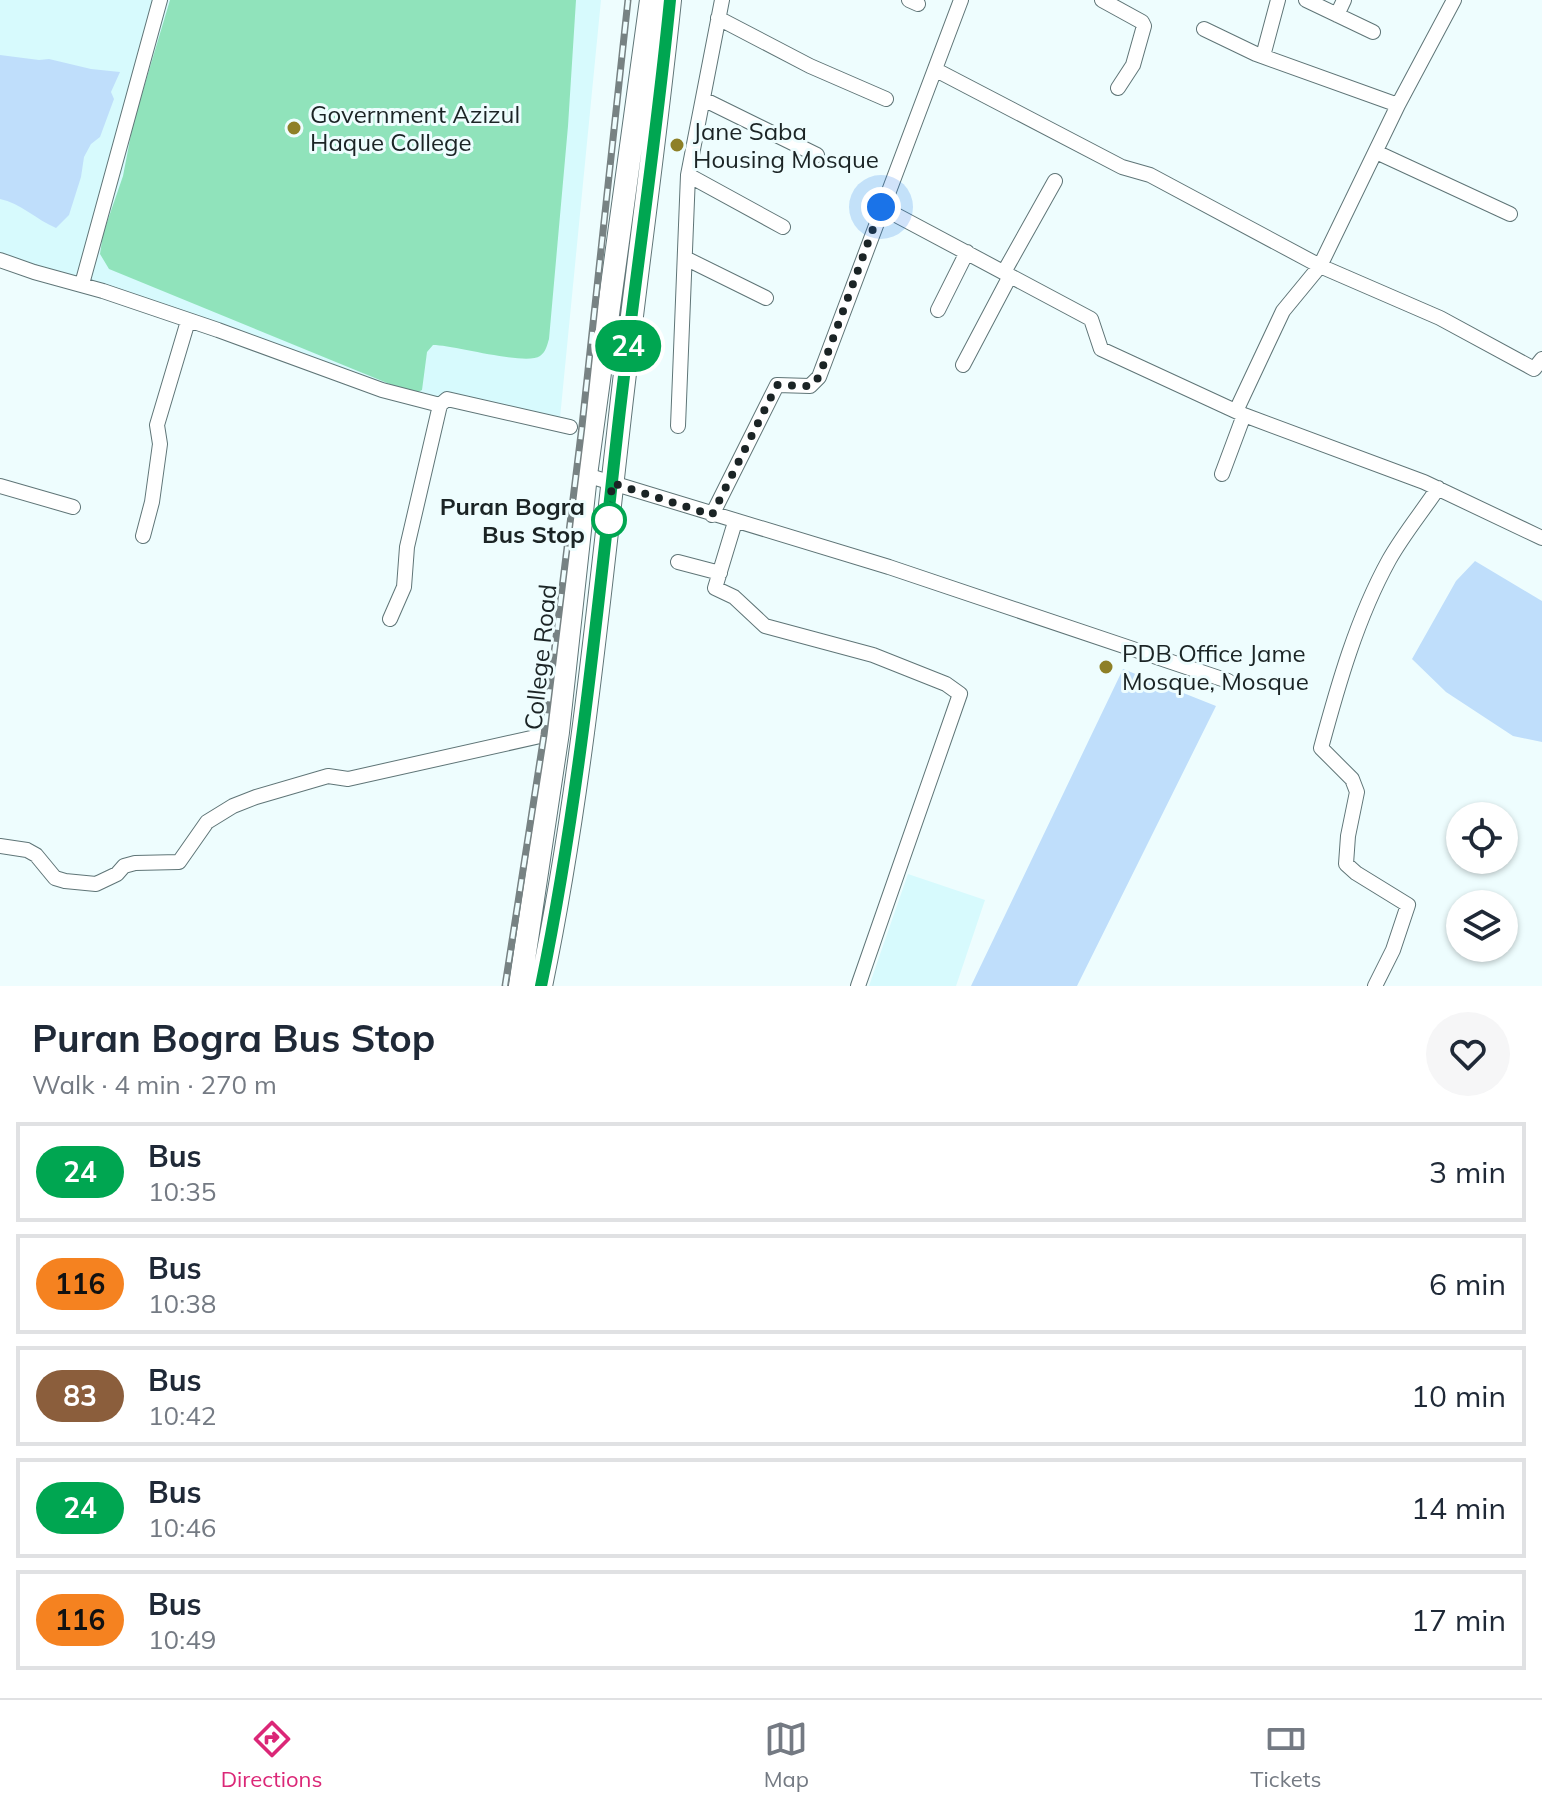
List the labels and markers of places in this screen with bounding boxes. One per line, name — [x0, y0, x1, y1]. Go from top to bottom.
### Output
place label: Government Azizul Haque College — [310, 99, 520, 157]
place label: Jane Saba Housing Mosque — [693, 116, 879, 174]
marker: Government Azizul Haque College — [285, 119, 303, 137]
marker: Jane Saba Housing Mosque — [668, 136, 686, 154]
place label: Puran Bogra Bus Stop — [440, 491, 585, 549]
marker: Puran Bogra Bus Stop — [592, 503, 626, 537]
place label: PDB Office Jame Mosque, Mosque — [1122, 638, 1309, 696]
marker: PDB Office Jame Mosque, Mosque — [1097, 658, 1115, 676]

